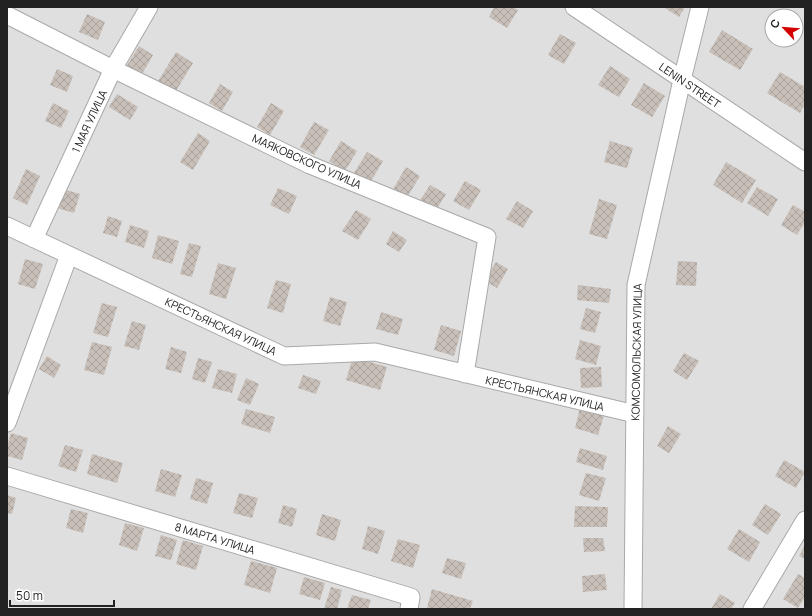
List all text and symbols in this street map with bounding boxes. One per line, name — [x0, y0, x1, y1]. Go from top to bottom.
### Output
north arrow — [764, 8, 804, 48]
text: С — [766, 16, 783, 30]
street label: LENIN STREET — [656, 59, 724, 111]
street label: 1 МАЯ УЛИЦА — [68, 87, 110, 155]
street label: МАЯКОВСКОГО УЛИЦА — [250, 130, 364, 192]
street label: КОМСОМОЛЬСКАЯ УЛИЦА — [627, 283, 645, 421]
street label: КРЕСТЬЯНСКАЯ УЛИЦА — [163, 294, 279, 358]
street label: КРЕСТЬЯНСКАЯ УЛИЦА — [484, 372, 606, 414]
street label: 8 МАРТА УЛИЦА — [173, 519, 257, 557]
scale bar — [10, 582, 114, 608]
text: 50 m — [16, 587, 43, 604]

